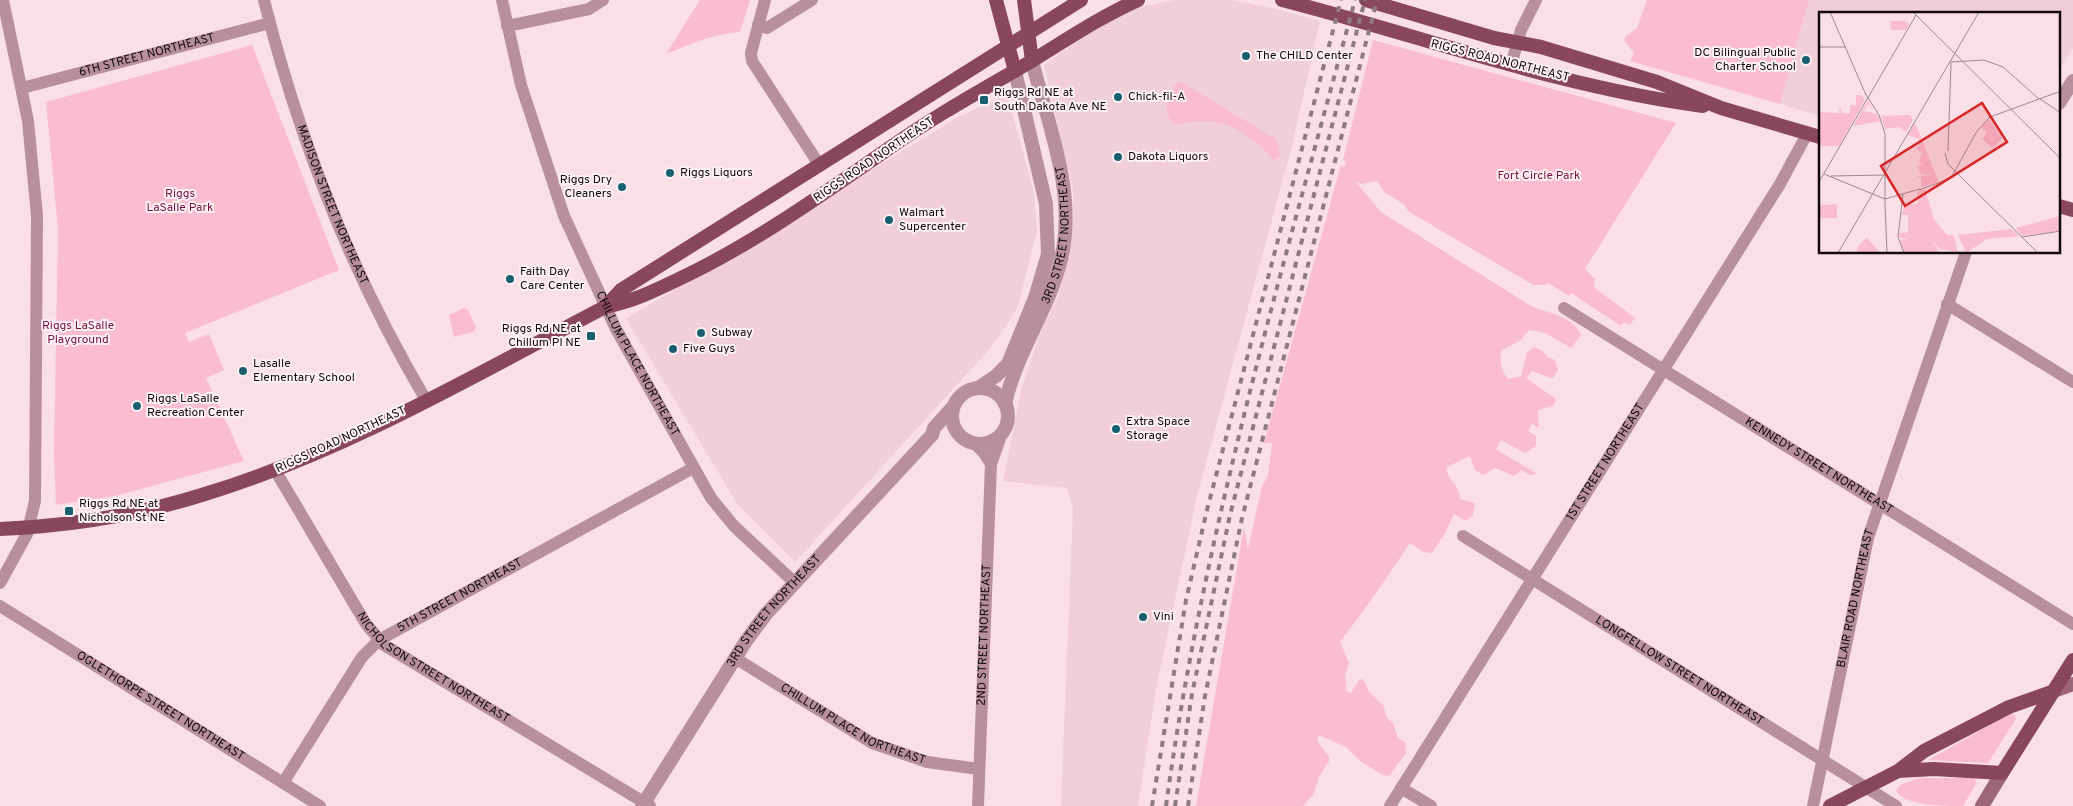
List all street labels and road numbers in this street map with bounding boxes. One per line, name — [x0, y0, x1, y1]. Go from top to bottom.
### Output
street label: 6TH STREET NORTHEAST — [77, 30, 216, 81]
street label: RIGGS ROAD NORTHEAST — [1429, 36, 1571, 86]
street label: RIGGS ROAD NORTHEAST — [811, 114, 937, 206]
street label: MADISON STREET NORTHEAST — [293, 123, 372, 287]
street label: 3RD STREET NORTHEAST — [1038, 164, 1074, 307]
street label: CHILLUM PLACE NORTHEAST — [592, 289, 683, 439]
street label: 1ST STREET NORTHEAST — [1563, 400, 1649, 524]
street label: RIGGS ROAD NORTHEAST — [273, 403, 409, 477]
street label: KENNEDY STREET NORTHEAST — [1742, 414, 1896, 518]
street label: BLAIR ROAD NORTHEAST — [1834, 527, 1879, 669]
street label: 3RD STREET NORTHEAST — [723, 551, 825, 670]
street label: 5TH STREET NORTHEAST — [394, 555, 525, 636]
street label: 2ND STREET NORTHEAST — [974, 564, 995, 706]
street label: NICHOLSON STREET NORTHEAST — [353, 609, 512, 727]
street label: LONGFELLOW STREET NORTHEAST — [1592, 612, 1767, 729]
street label: OGLETHORPE STREET NORTHEAST — [73, 648, 247, 765]
street label: CHILLUM PLACE NORTHEAST — [777, 680, 928, 769]

